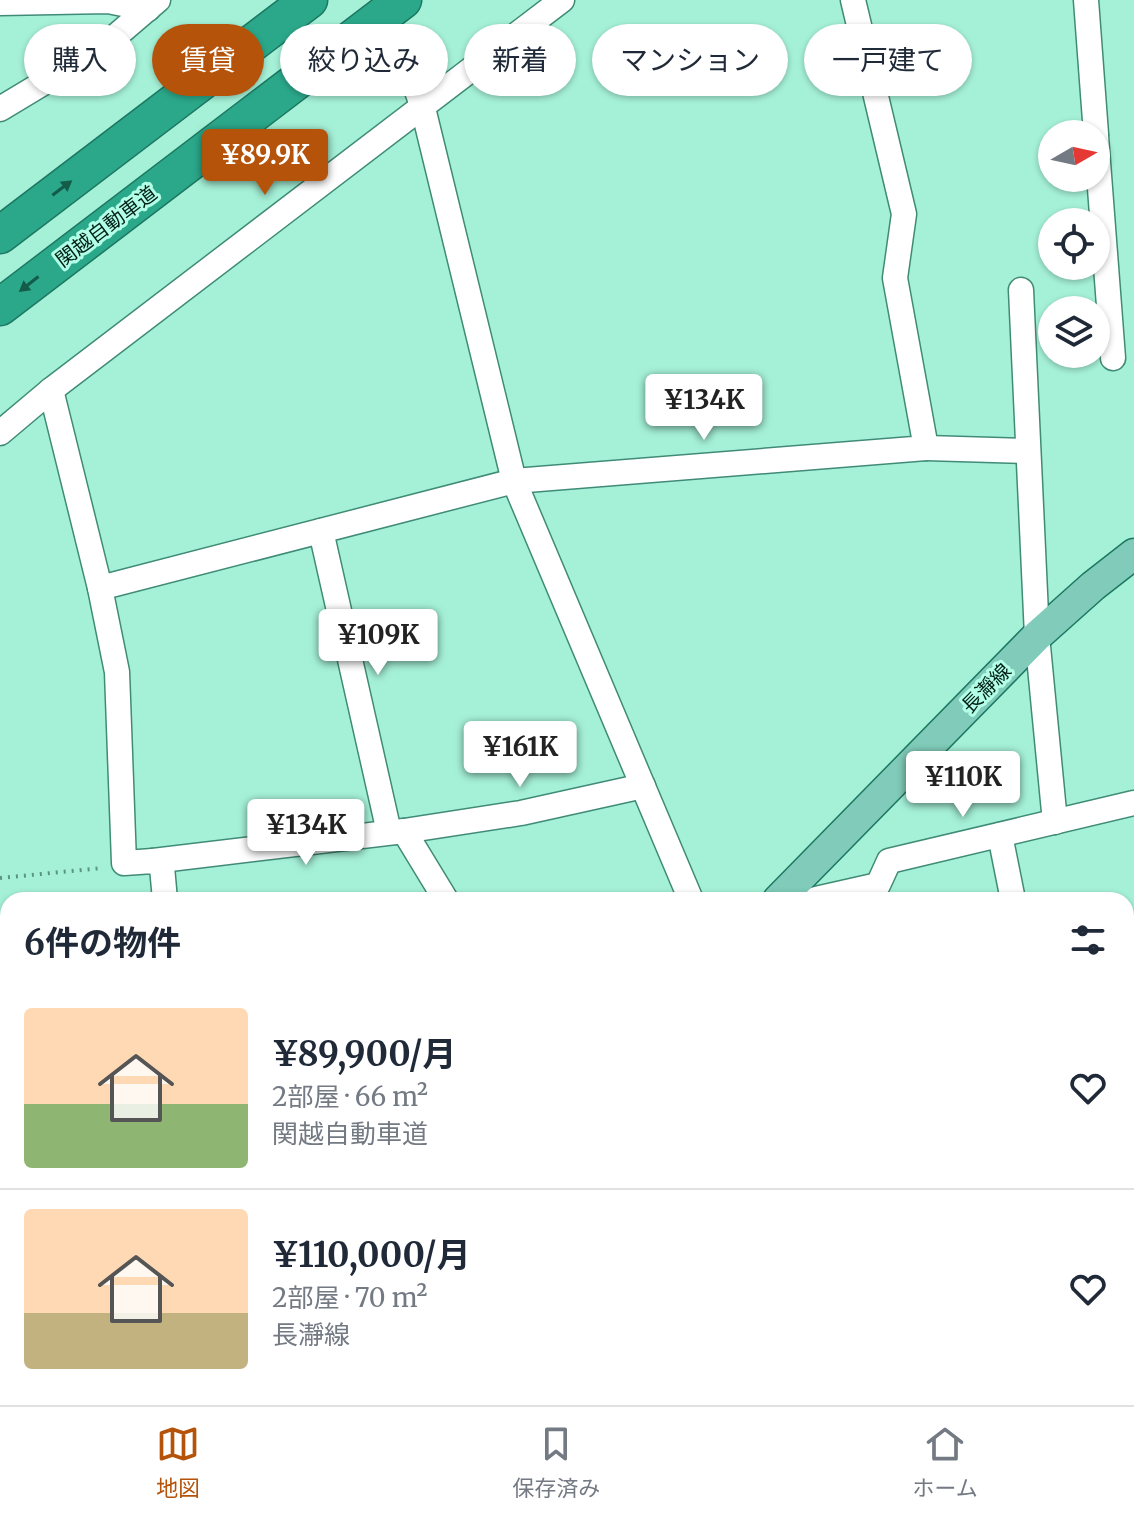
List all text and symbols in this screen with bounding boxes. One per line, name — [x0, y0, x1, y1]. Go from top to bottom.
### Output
chip: 購入 — [24, 24, 136, 96]
chip: 賃貸 — [152, 24, 264, 96]
chip: 絞り込み — [280, 24, 448, 96]
chip: 新着 — [464, 24, 576, 96]
chip: マンション — [592, 24, 788, 96]
chip: 一戸建て — [804, 24, 972, 96]
north arrow — [1038, 120, 1110, 192]
map controls — [1038, 120, 1110, 368]
pin: ¥89.9K — [200, 129, 330, 197]
text: ¥89.9K — [220, 138, 310, 171]
street label: 関越自動車道 — [51, 180, 161, 272]
one-way arrow — [52, 180, 72, 196]
button: locate — [1038, 208, 1110, 280]
one-way arrow — [19, 276, 39, 292]
button: layers — [1038, 296, 1110, 368]
pin: ¥134K — [648, 374, 760, 442]
text: ¥134K — [663, 383, 745, 416]
pin: ¥109K — [322, 609, 434, 677]
text: ¥109K — [337, 618, 419, 651]
street label: 長瀞線 — [956, 658, 1016, 718]
pin: ¥161K — [464, 721, 576, 789]
text: ¥161K — [482, 730, 558, 763]
pin: ¥110K — [907, 751, 1019, 819]
text: ¥110K — [924, 760, 1002, 793]
pin: ¥134K — [250, 799, 362, 867]
text: ¥134K — [265, 808, 347, 841]
icon: filters — [1066, 918, 1110, 962]
text: 6件の物件 — [24, 922, 181, 964]
text: ¥89,900/月 — [272, 1033, 456, 1075]
icon: home — [88, 1040, 184, 1136]
icon: heart — [1066, 1066, 1110, 1110]
text: 2部屋 · 66 m² — [272, 1080, 428, 1113]
text: 関越自動車道 — [272, 1117, 428, 1150]
text: ¥110,000/月 — [272, 1234, 471, 1276]
icon: home — [88, 1241, 184, 1337]
icon: heart — [1066, 1267, 1110, 1311]
text: 2部屋 · 70 m² — [272, 1281, 427, 1314]
text: 長瀞線 — [272, 1318, 350, 1351]
tab: 地図 — [156, 1422, 200, 1502]
tab: 保存済み — [512, 1422, 600, 1502]
tab: ホーム — [913, 1422, 978, 1502]

